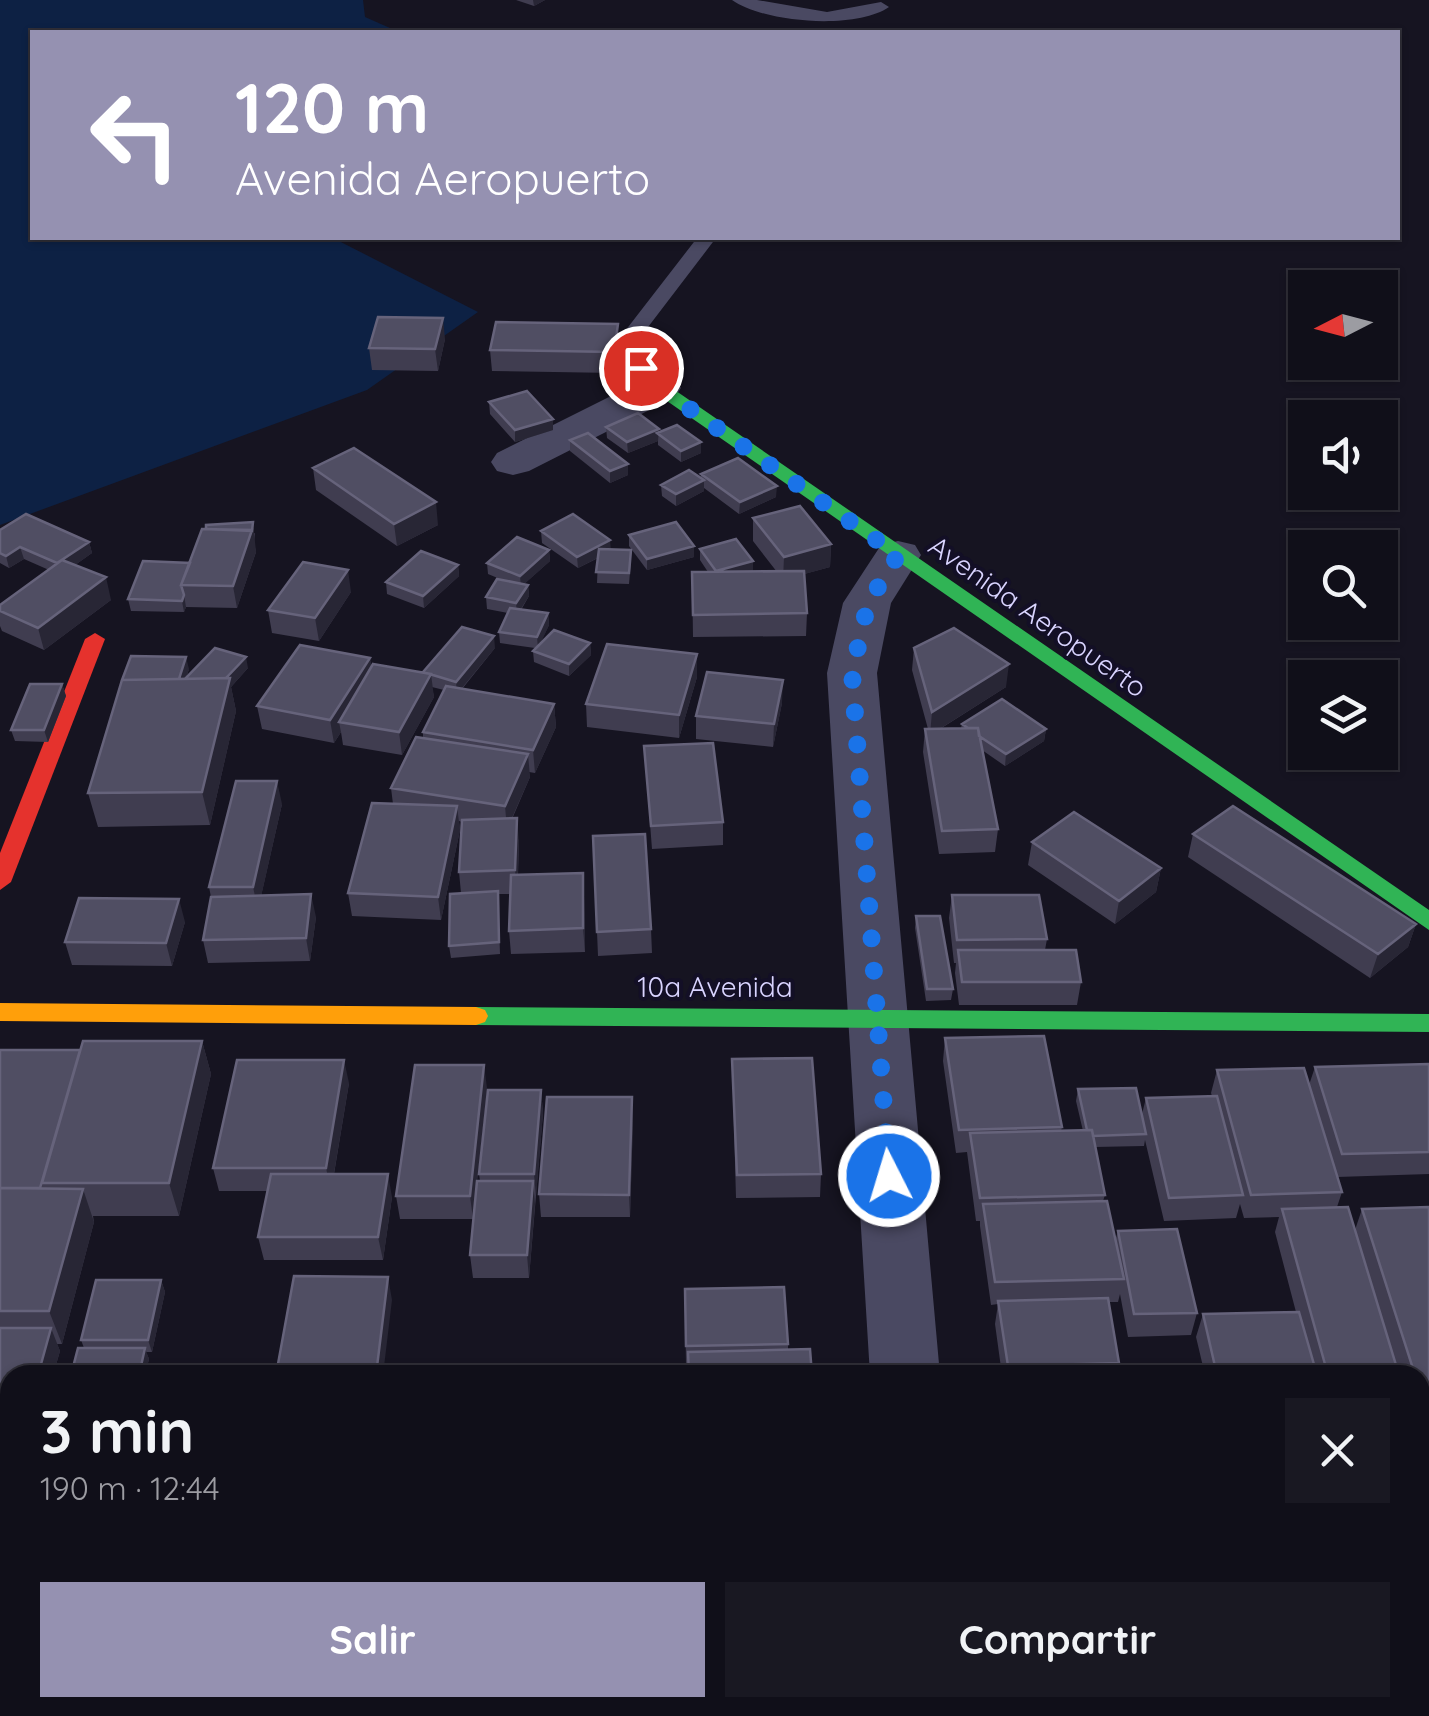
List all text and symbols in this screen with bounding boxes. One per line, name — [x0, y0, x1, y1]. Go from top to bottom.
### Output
text: 120 m — [235, 63, 429, 151]
icon: left — [70, 70, 200, 200]
text: Avenida Aeropuerto — [235, 150, 650, 206]
north arrow — [1288, 270, 1398, 380]
map controls — [1288, 270, 1398, 770]
pin — [599, 326, 684, 411]
icon: arrive — [614, 341, 669, 396]
button: sound — [1288, 400, 1398, 510]
street label: Avenida Aeropuerto — [922, 528, 1154, 704]
button: search — [1288, 530, 1398, 640]
button: layers — [1288, 660, 1398, 770]
street label: 10a Avenida — [637, 969, 793, 1004]
position arrow — [837, 1124, 941, 1228]
text: 3 min — [40, 1393, 194, 1468]
button: close — [1285, 1398, 1390, 1503]
text: 190 m · 12:44 — [40, 1468, 220, 1508]
button: Salir — [40, 1582, 705, 1697]
button: Compartir — [725, 1582, 1390, 1697]

